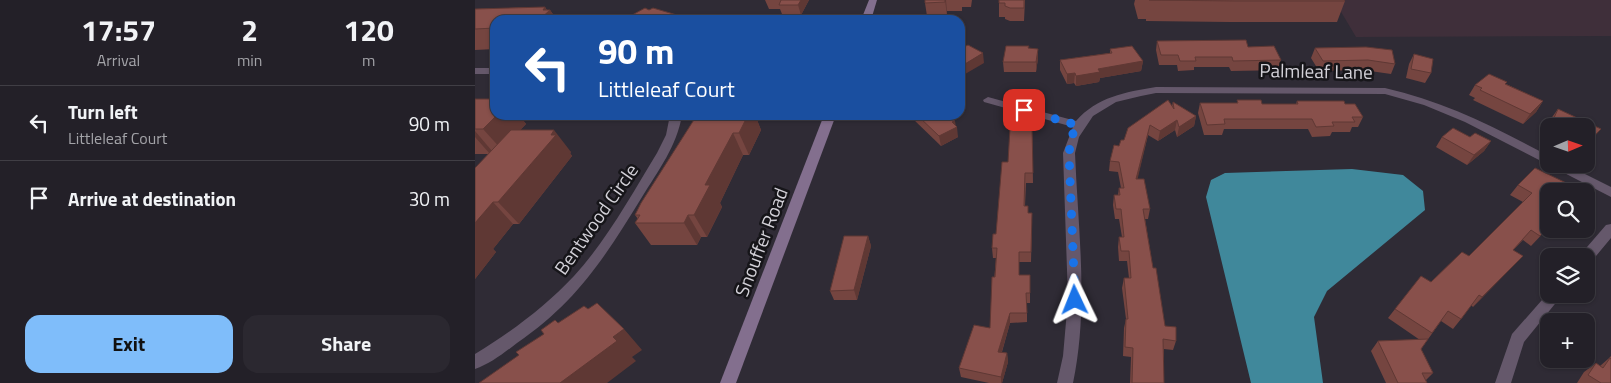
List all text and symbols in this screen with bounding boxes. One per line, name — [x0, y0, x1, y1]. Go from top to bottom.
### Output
text: 17:57 — [81, 7, 156, 53]
text: 2 — [241, 7, 258, 53]
text: 120 — [344, 7, 394, 53]
text: 90 m — [598, 24, 674, 78]
icon: left — [515, 35, 580, 100]
text: Arrival — [97, 48, 140, 72]
text: min — [237, 48, 262, 72]
text: m — [362, 48, 375, 72]
street label: Palmleaf Lane — [1259, 55, 1373, 86]
text: Littleleaf Court — [598, 72, 735, 106]
pin — [1003, 89, 1045, 131]
icon: arrive — [1010, 96, 1038, 124]
text: Turn left — [68, 97, 138, 126]
icon: left — [25, 109, 53, 137]
text: 90 m — [409, 109, 450, 138]
north arrow — [1540, 118, 1595, 172]
map controls — [1540, 118, 1595, 368]
text: Littleleaf Court — [68, 126, 167, 150]
street label: Bentwood Circle — [546, 157, 645, 280]
street label: Snouffer Road — [726, 183, 795, 300]
button: search — [1540, 183, 1595, 238]
icon: arrive — [25, 184, 53, 212]
text: Arrive at destination — [68, 184, 236, 213]
text: 30 m — [409, 184, 450, 213]
button: layers — [1540, 248, 1595, 303]
position arrow — [1048, 273, 1100, 325]
button: + — [1540, 313, 1595, 368]
button: Exit — [25, 315, 233, 373]
button: Share — [243, 315, 450, 373]

